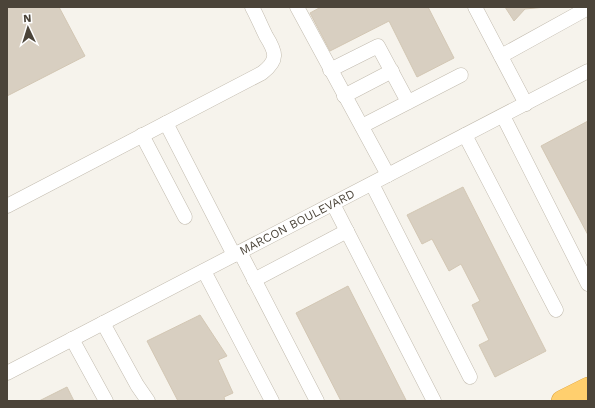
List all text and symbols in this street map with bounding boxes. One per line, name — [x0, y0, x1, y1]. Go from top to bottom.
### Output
north arrow — [8, 8, 48, 48]
text: N — [23, 12, 32, 25]
street label: MARCON BOULEVARD — [237, 186, 357, 258]

